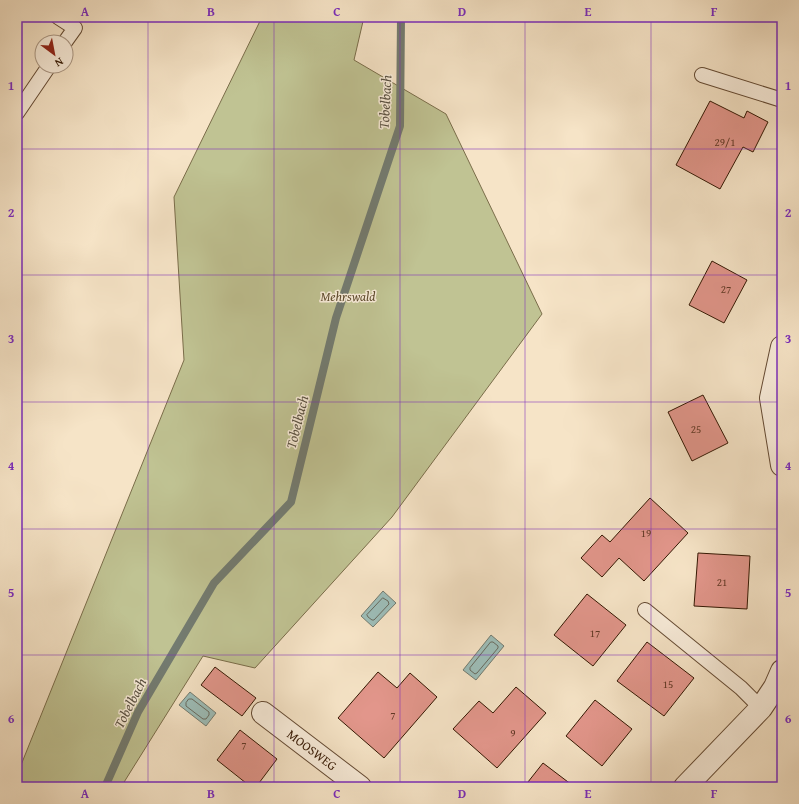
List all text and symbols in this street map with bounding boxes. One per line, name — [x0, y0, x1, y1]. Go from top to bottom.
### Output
text: A — [81, 2, 90, 21]
text: B — [207, 2, 215, 21]
text: C — [333, 2, 341, 21]
text: D — [458, 2, 466, 21]
text: E — [585, 2, 592, 21]
text: F — [711, 2, 718, 21]
north arrow — [34, 34, 74, 74]
text: N — [51, 54, 67, 72]
water label: Tobelbach — [374, 74, 396, 130]
text: 1 — [8, 76, 14, 95]
text: 1 — [785, 76, 791, 95]
house number: 29/1 — [714, 134, 736, 150]
text: 2 — [8, 203, 15, 222]
text: 2 — [785, 203, 792, 222]
house number: 27 — [721, 281, 731, 297]
park label: Mehrswald — [321, 287, 375, 306]
text: 3 — [8, 329, 14, 348]
text: 3 — [785, 329, 791, 348]
water label: Tobelbach — [281, 393, 313, 451]
house number: 25 — [691, 421, 701, 437]
text: 4 — [8, 456, 15, 475]
text: 4 — [785, 456, 792, 475]
house number: 19 — [641, 525, 651, 541]
house number: 21 — [717, 574, 727, 590]
text: 5 — [8, 583, 15, 602]
text: 5 — [785, 583, 792, 602]
house number: 17 — [590, 625, 600, 641]
water label: Tobelbach — [109, 674, 151, 732]
house number: 15 — [663, 676, 673, 692]
house number: 7 — [390, 707, 396, 723]
text: 6 — [8, 709, 15, 728]
text: 6 — [785, 709, 792, 728]
street label: MOOSWEG — [283, 725, 341, 775]
house number: 9 — [510, 725, 516, 741]
house number: 7 — [241, 737, 247, 753]
text: A — [81, 784, 90, 803]
text: B — [207, 784, 215, 803]
text: C — [333, 784, 341, 803]
text: D — [458, 784, 466, 803]
text: E — [585, 784, 592, 803]
text: F — [711, 784, 718, 803]

